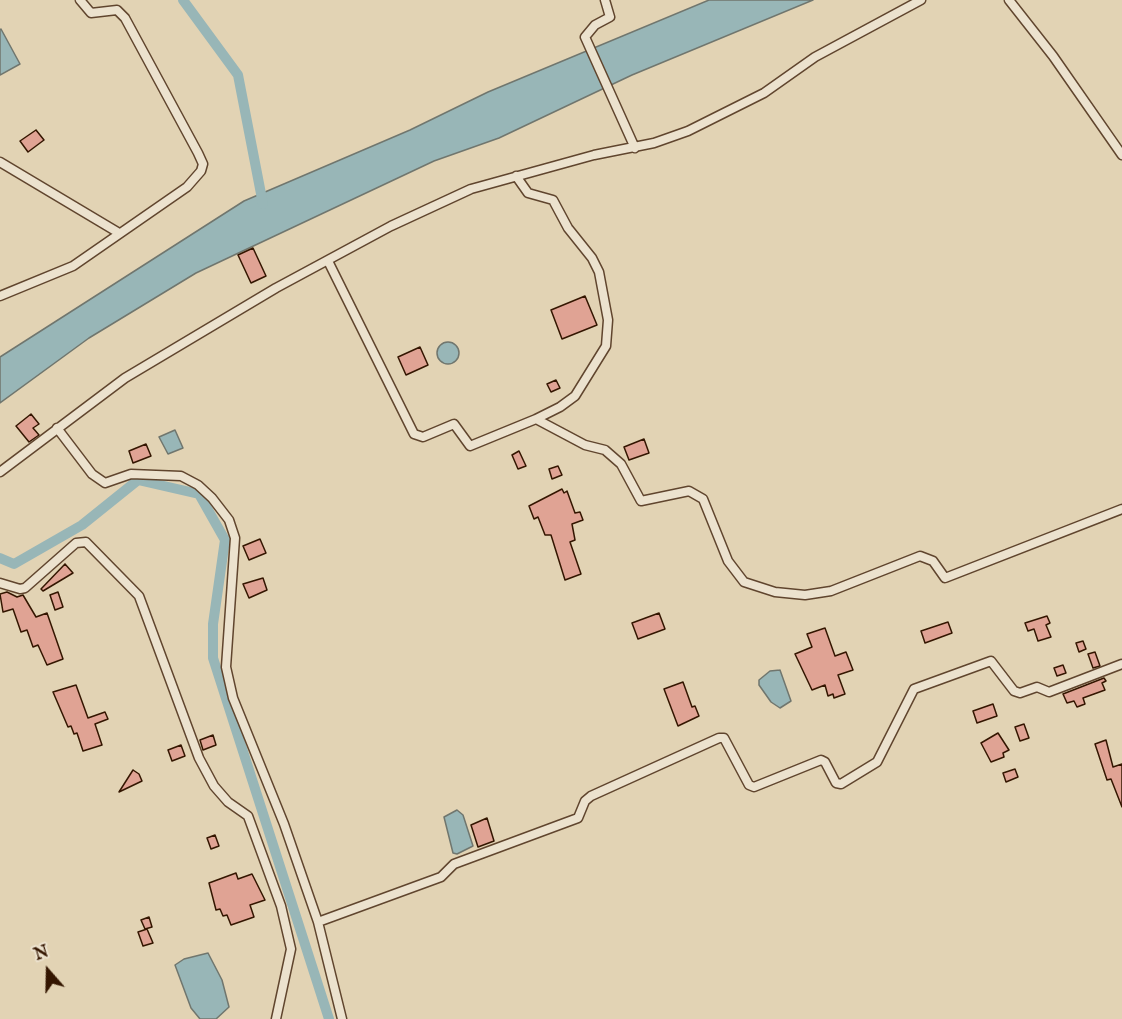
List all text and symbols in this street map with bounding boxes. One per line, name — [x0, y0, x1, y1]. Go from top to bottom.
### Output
north arrow — [18, 941, 78, 1001]
text: N — [32, 942, 52, 966]

